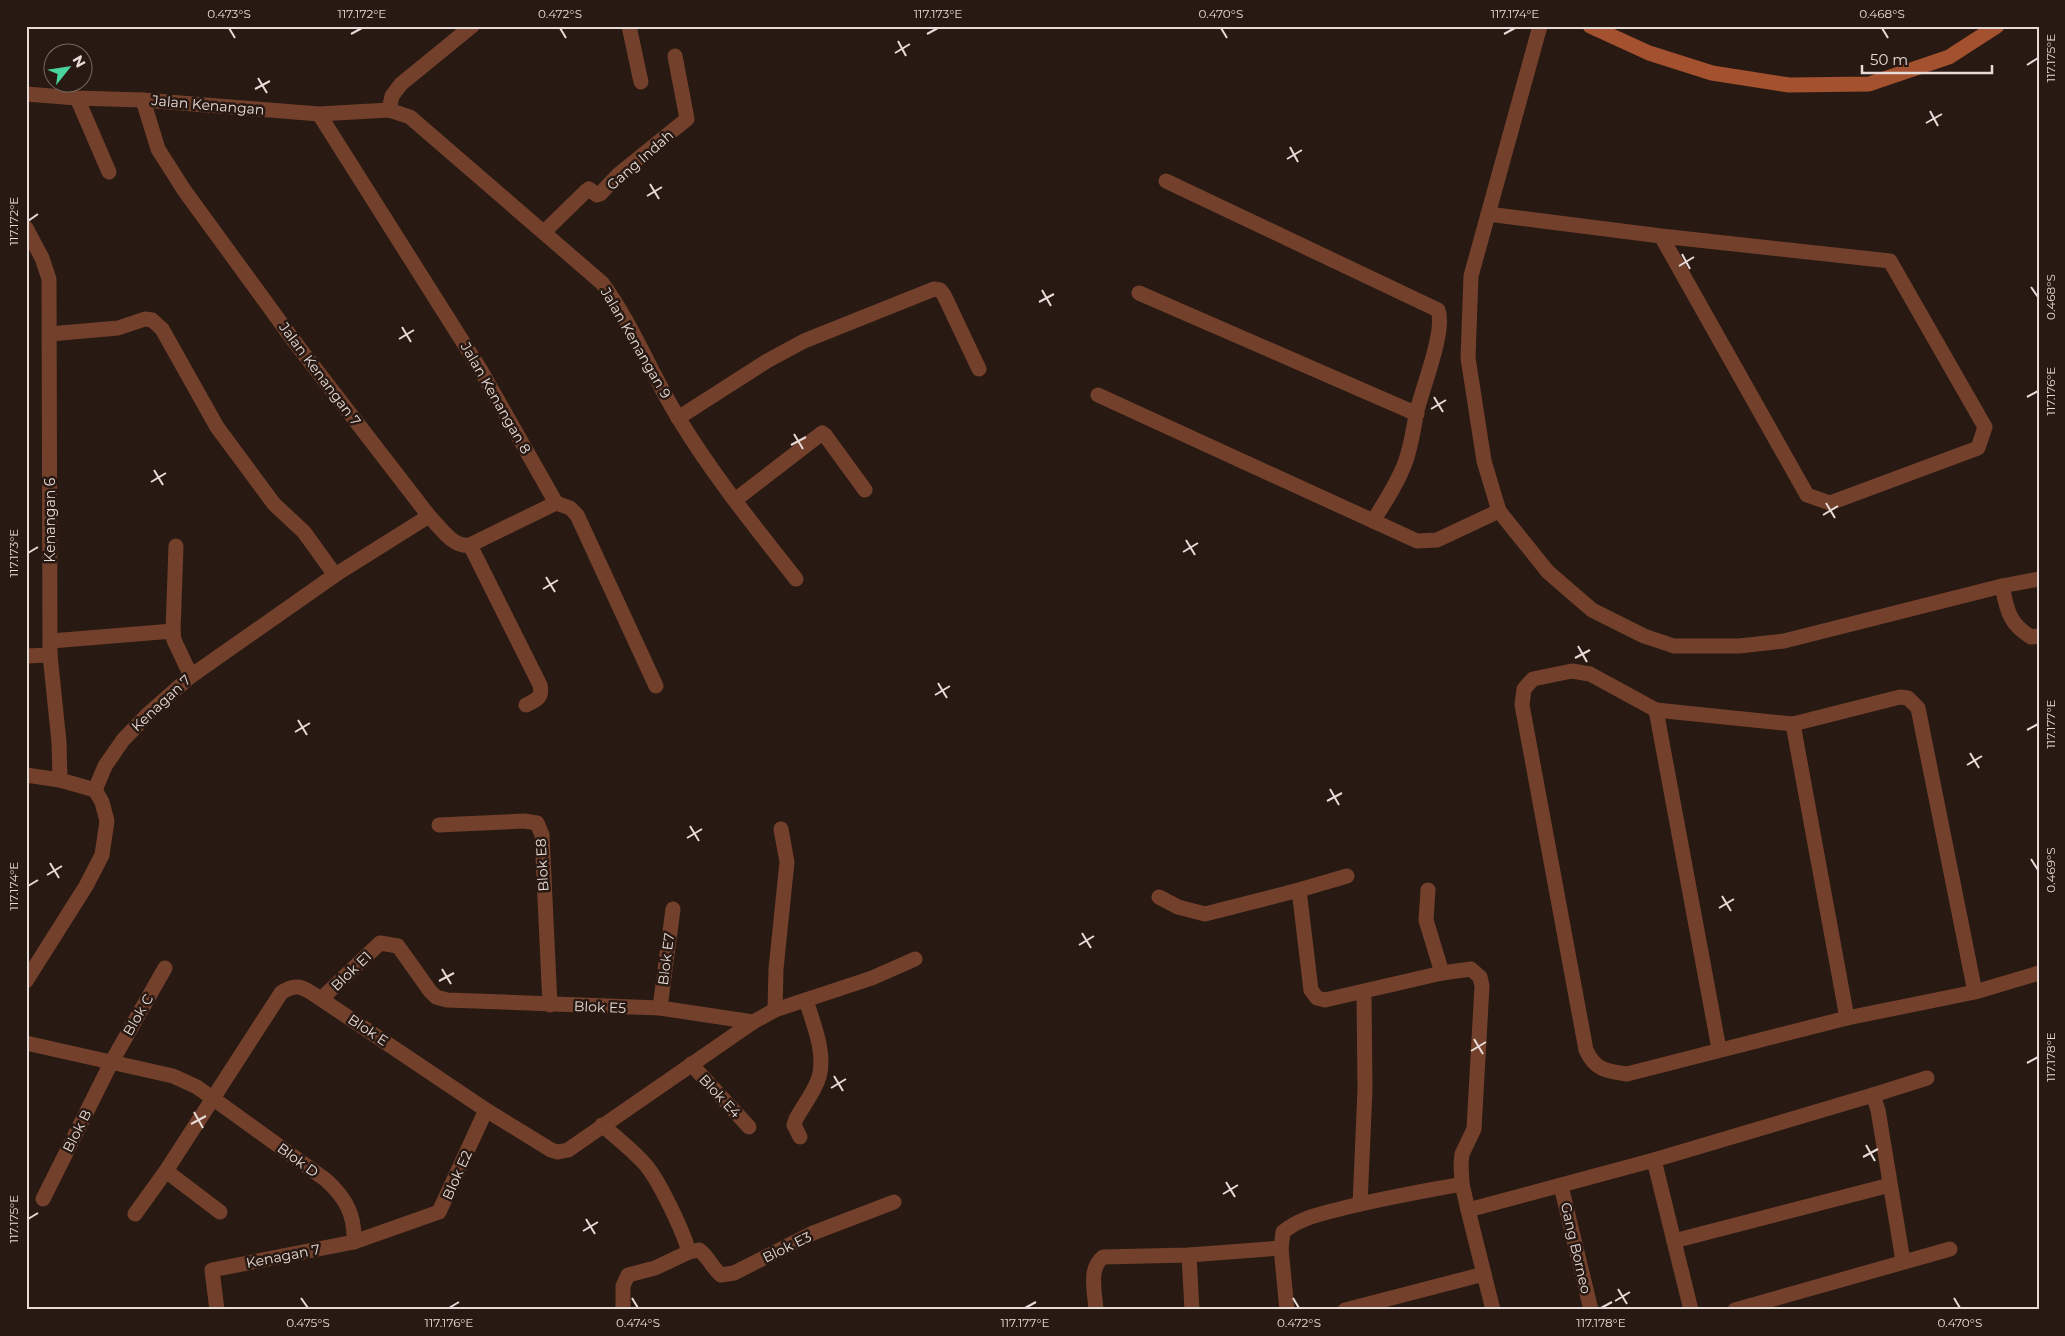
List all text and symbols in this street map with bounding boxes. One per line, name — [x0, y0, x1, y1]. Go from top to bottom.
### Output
text: 0.473°S — [207, 6, 251, 21]
text: 117.172°E — [338, 6, 386, 21]
text: 0.472°S — [538, 6, 582, 21]
text: 117.173°E — [914, 6, 962, 21]
text: 0.470°S — [1199, 6, 1243, 21]
text: 117.174°E — [1491, 6, 1539, 21]
text: 0.468°S — [1859, 6, 1905, 21]
text: 117.175°E — [2043, 34, 2058, 82]
north arrow — [42, 42, 92, 92]
scale bar — [1862, 42, 1992, 74]
text: 50 m — [1870, 50, 1908, 69]
text: N — [69, 52, 90, 71]
street label: Jalan Kenangan — [150, 91, 265, 119]
street label: Gang Indah — [603, 126, 677, 194]
text: 117.172°E — [6, 197, 21, 245]
text: 0.468°S — [2043, 274, 2058, 320]
street label: Jalan Kenangan 9 — [596, 283, 675, 402]
street label: Jalan Kenangan 7 — [275, 318, 365, 429]
street label: Jalan Kenangan 8 — [456, 338, 535, 457]
text: 117.176°E — [2043, 367, 2058, 415]
street label: Kenangan 6 — [41, 477, 59, 562]
text: 117.173°E — [6, 529, 21, 577]
street label: Kenagan 7 — [127, 671, 195, 735]
text: 117.177°E — [2043, 699, 2058, 749]
street label: Blok E8 — [532, 838, 552, 892]
text: 0.469°S — [2043, 847, 2058, 893]
text: 117.174°E — [6, 862, 21, 910]
street label: Blok E7 — [654, 932, 678, 986]
street label: Blok E1 — [327, 947, 375, 995]
street label: Blok C — [119, 991, 157, 1039]
street label: Blok E5 — [574, 997, 627, 1017]
street label: Blok E — [345, 1010, 391, 1050]
text: 117.178°E — [2043, 1032, 2058, 1082]
street label: Blok E4 — [695, 1070, 745, 1122]
street label: Blok B — [59, 1107, 95, 1155]
street label: Blok D — [274, 1139, 322, 1181]
street label: Blok E2 — [438, 1147, 476, 1203]
text: 117.175°E — [6, 1195, 21, 1243]
street label: Gang Borneo — [1557, 1200, 1595, 1296]
street label: Blok E3 — [760, 1227, 814, 1267]
street label: Kenagan 7 — [244, 1240, 322, 1272]
text: 0.475°S — [286, 1315, 330, 1330]
text: 117.176°E — [425, 1315, 473, 1330]
text: 0.474°S — [616, 1315, 660, 1330]
text: 117.177°E — [1000, 1315, 1050, 1330]
text: 0.472°S — [1277, 1315, 1321, 1330]
text: 117.178°E — [1576, 1315, 1626, 1330]
text: 0.470°S — [1938, 1315, 1982, 1330]

